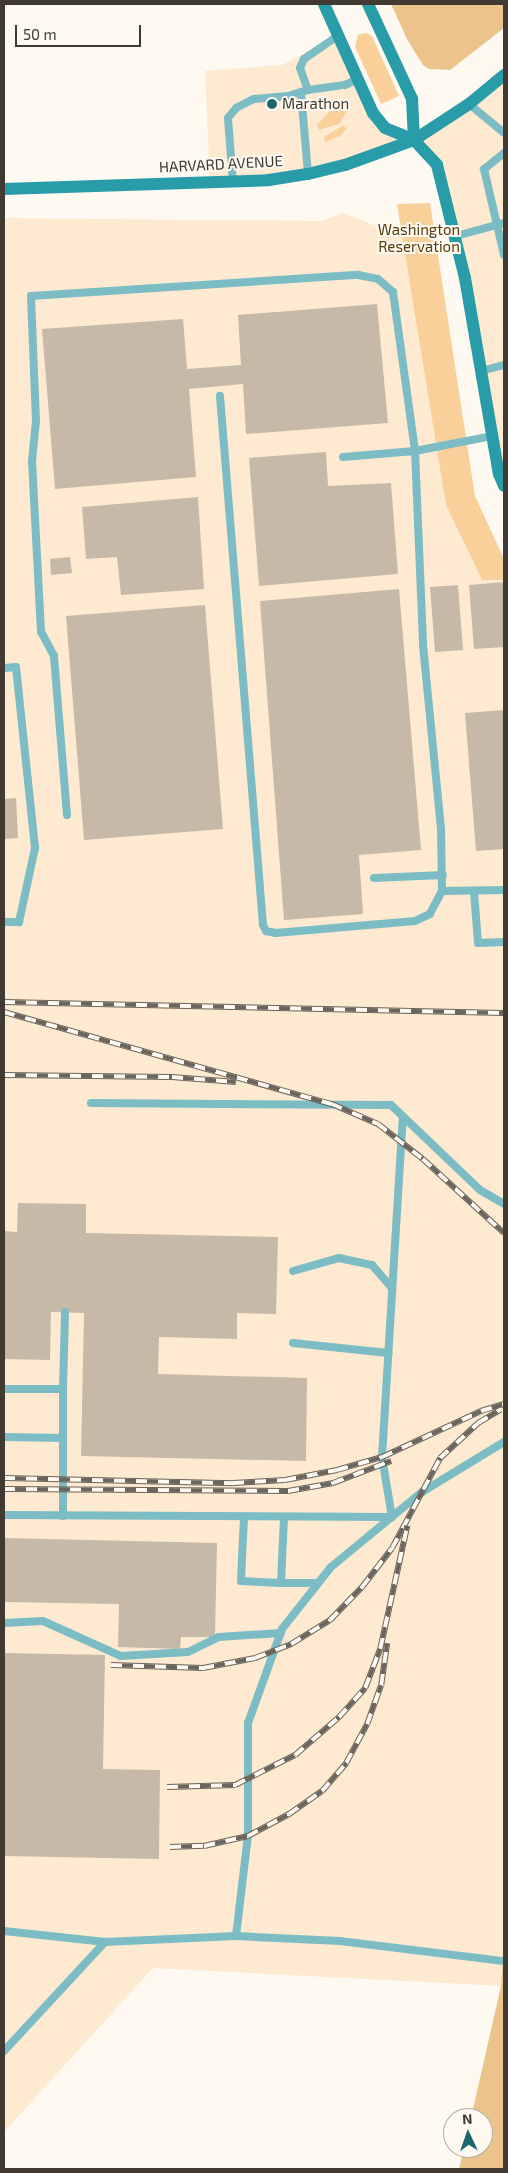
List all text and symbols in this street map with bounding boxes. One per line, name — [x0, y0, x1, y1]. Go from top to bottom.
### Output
scale bar — [18, 15, 144, 47]
text: 50 m — [23, 25, 57, 43]
place label: Marathon — [282, 95, 349, 113]
marker: Marathon — [266, 98, 278, 110]
street label: HARVARD AVENUE — [158, 152, 284, 176]
park label: Washington Reservation — [378, 220, 460, 255]
north arrow — [443, 2108, 493, 2158]
text: N — [462, 2110, 473, 2127]

